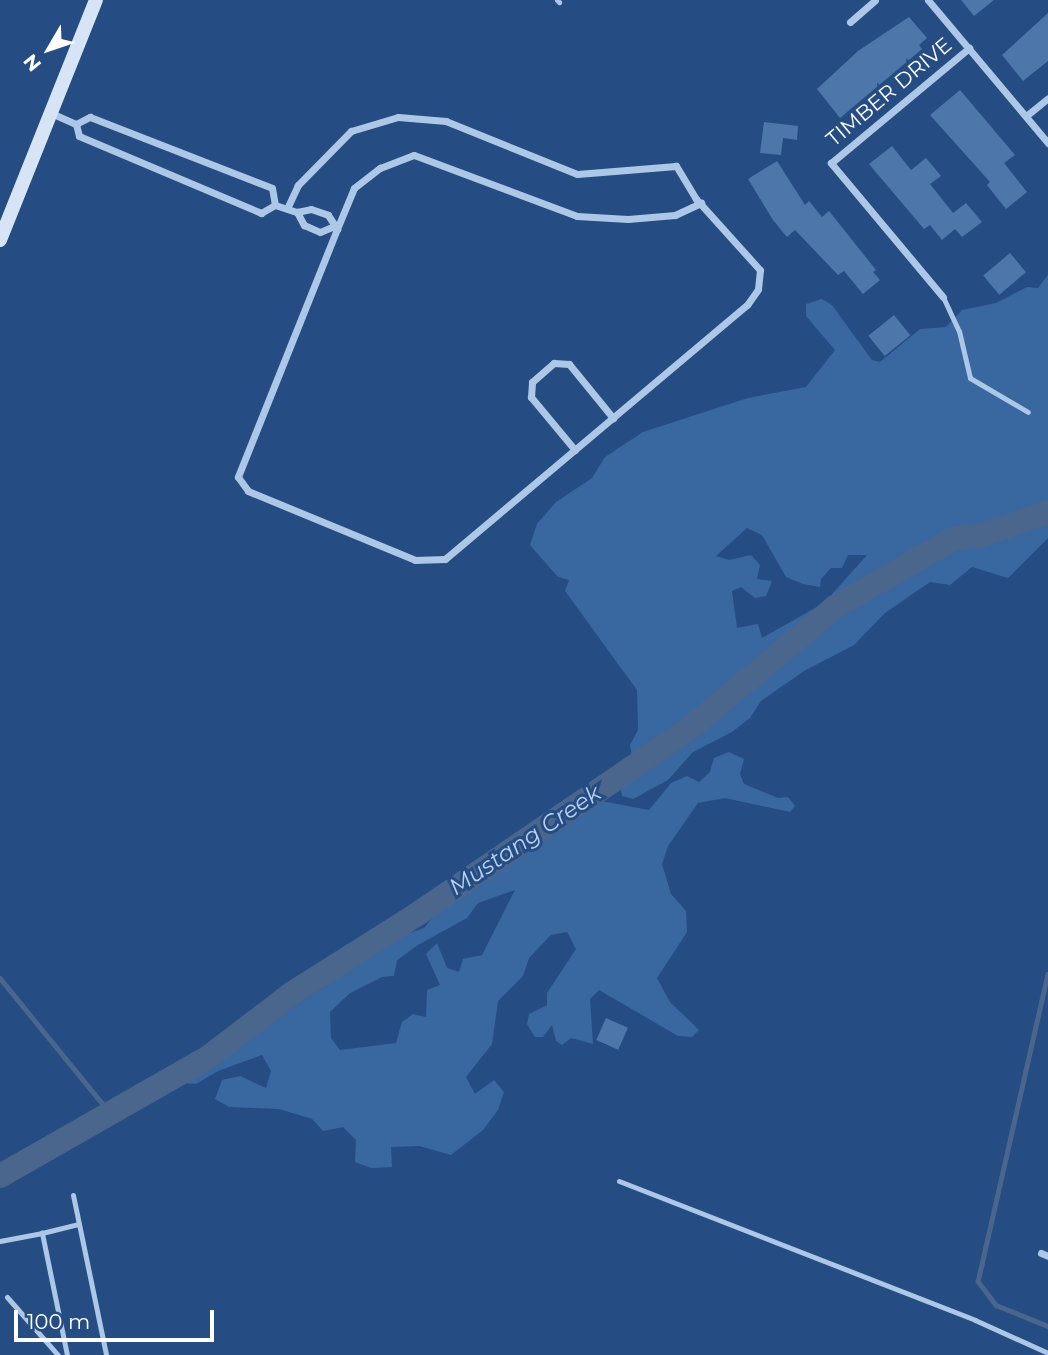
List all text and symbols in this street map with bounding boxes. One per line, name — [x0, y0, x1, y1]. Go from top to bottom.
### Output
north arrow — [14, 14, 84, 84]
street label: TIMBER DRIVE — [821, 32, 957, 152]
text: N — [19, 49, 46, 76]
water label: Mustang Creek — [444, 779, 606, 901]
scale bar — [18, 1296, 217, 1340]
text: 100 m — [27, 1309, 90, 1334]

